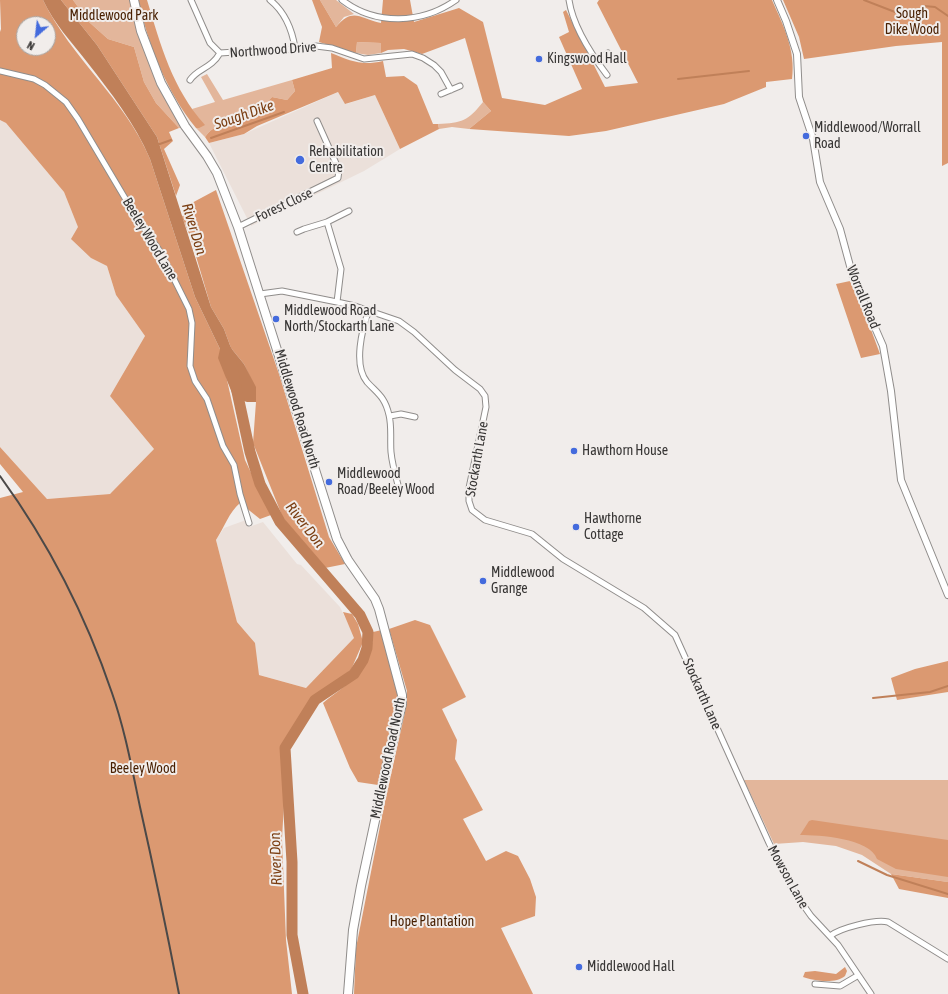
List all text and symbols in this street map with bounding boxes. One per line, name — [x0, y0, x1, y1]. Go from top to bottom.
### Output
park label: Sough Dike Wood — [885, 6, 939, 38]
park label: Middlewood Park — [70, 8, 158, 24]
north arrow — [16, 16, 56, 56]
text: N — [25, 39, 37, 53]
street label: Northwood Drive — [229, 39, 317, 61]
place label: Kingswood Hall — [547, 51, 627, 67]
marker: Kingswood Hall — [534, 54, 544, 64]
water label: Sough Dike — [212, 96, 276, 134]
place label: Middlewood/Worrall Road — [814, 120, 921, 152]
marker: Middlewood/Worrall Road — [801, 131, 811, 141]
place label: Rehabilitation Centre — [309, 144, 384, 176]
marker: Rehabilitation Centre — [294, 154, 306, 166]
street label: Forest Close — [253, 184, 315, 226]
street label: Beeley Wood Lane — [119, 195, 181, 283]
water label: River Don — [178, 201, 210, 257]
street label: Worrall Road — [843, 263, 883, 331]
place label: Middlewood Road North/Stockarth Lane — [284, 303, 394, 336]
marker: Middlewood Road North/Stockarth Lane — [271, 314, 281, 324]
street label: Middlewood Road North — [271, 347, 323, 471]
street label: Stockarth Lane — [462, 420, 492, 498]
place label: Hawthorn House — [582, 443, 668, 459]
marker: Hawthorn House — [569, 446, 579, 456]
place label: Middlewood Road/Beeley Wood — [337, 466, 435, 498]
marker: Middlewood Road/Beeley Wood — [324, 477, 334, 487]
water label: River Don — [282, 499, 328, 551]
place label: Hawthorne Cottage — [584, 511, 642, 544]
marker: Hawthorne Cottage — [571, 522, 581, 532]
place label: Middlewood Grange — [491, 565, 555, 598]
marker: Middlewood Grange — [478, 576, 488, 586]
street label: Stockarth Lane — [679, 656, 725, 732]
street label: Middlewood Road North — [367, 696, 409, 820]
park label: Beeley Wood — [110, 761, 176, 777]
water label: River Don — [266, 832, 286, 886]
street label: Mowson Lane — [764, 843, 812, 911]
park label: Hope Plantation — [390, 914, 474, 930]
place label: Middlewood Hall — [587, 959, 675, 975]
marker: Middlewood Hall — [574, 962, 584, 972]

